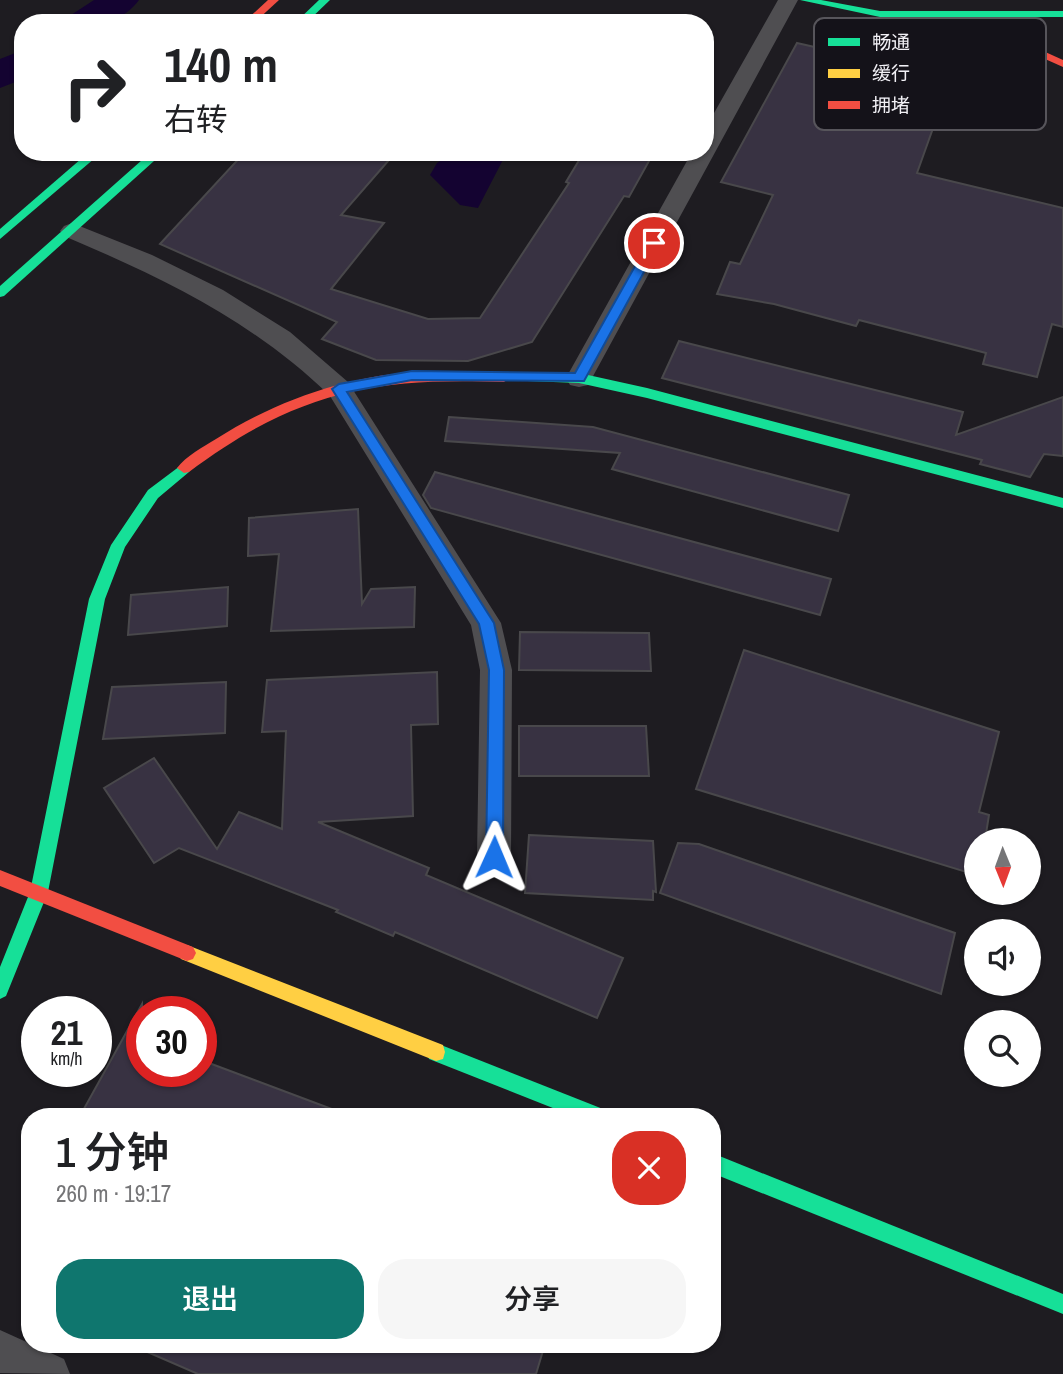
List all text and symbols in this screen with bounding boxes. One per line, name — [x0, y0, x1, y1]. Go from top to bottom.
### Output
legend — [814, 18, 1046, 130]
text: 畅通 — [872, 29, 910, 55]
text: 140 m — [164, 31, 278, 97]
icon: right — [49, 42, 140, 133]
text: 缓行 — [872, 60, 910, 86]
text: 拥堵 — [872, 92, 910, 118]
text: 右转 — [164, 98, 228, 141]
pin — [624, 213, 684, 273]
icon: arrive — [635, 224, 673, 262]
position arrow — [457, 820, 531, 894]
north arrow — [964, 828, 1041, 905]
map controls — [964, 828, 1041, 1087]
button: sound — [964, 919, 1041, 996]
speed limit sign: 30 — [126, 996, 217, 1087]
text: 21 — [51, 1009, 82, 1056]
button: search — [964, 1010, 1041, 1087]
text: km/h — [51, 1046, 83, 1071]
text: 1 分钟 — [56, 1124, 169, 1180]
button: close — [612, 1131, 686, 1205]
text: 260 m · 19:17 — [56, 1178, 171, 1209]
button: 退出 — [56, 1259, 364, 1339]
button: 分享 — [378, 1259, 686, 1339]

